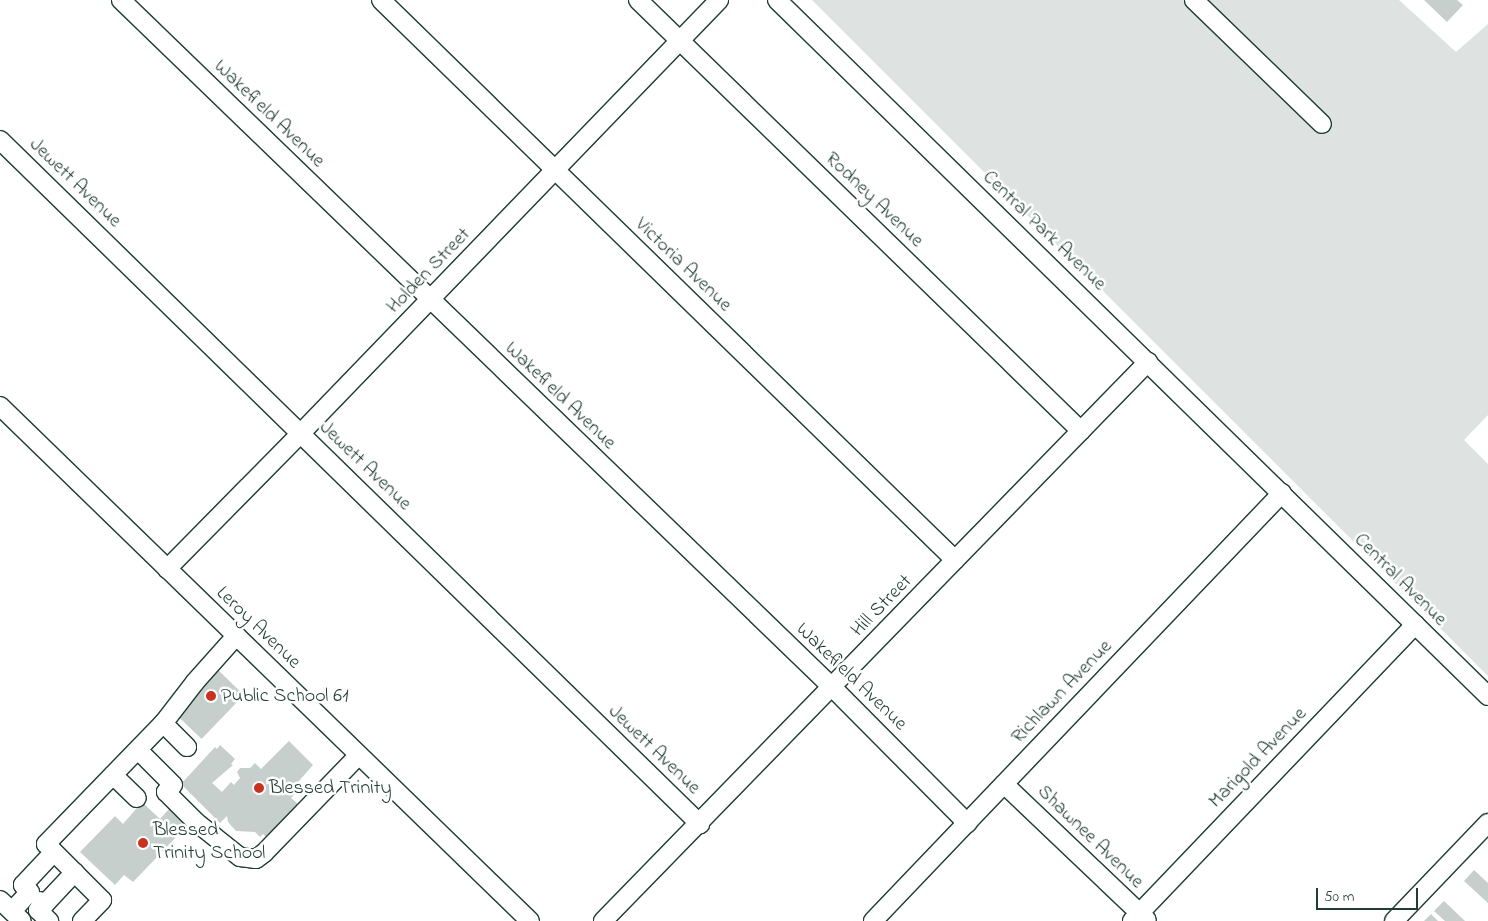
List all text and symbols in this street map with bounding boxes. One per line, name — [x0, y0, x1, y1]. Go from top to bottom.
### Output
street label: Wakefield Avenue — [208, 55, 330, 173]
street label: Jewett Avenue — [24, 133, 126, 233]
street label: Rodney Avenue — [820, 147, 928, 253]
street label: Central Park Avenue — [977, 166, 1111, 296]
street label: Victoria Avenue — [630, 213, 736, 317]
street label: Holden Street — [382, 223, 476, 319]
street label: Wakefield Avenue — [499, 337, 621, 455]
street label: Jewett Avenue — [314, 416, 416, 516]
street label: Central Avenue — [1348, 528, 1452, 632]
street label: Hill Street — [847, 570, 917, 642]
street label: Leroy Avenue — [211, 582, 305, 674]
street label: Wakefield Avenue — [790, 618, 912, 736]
street label: Richlawn Avenue — [1006, 635, 1118, 749]
place label: Public School 61 — [221, 684, 348, 708]
marker: Public School 61 — [205, 690, 217, 702]
street label: Jewett Avenue — [603, 700, 705, 800]
street label: Marigold Avenue — [1204, 703, 1312, 813]
place label: Blessed Trinity — [269, 776, 392, 800]
street label: Shawnee Avenue — [1032, 780, 1148, 894]
marker: Blessed Trinity — [253, 782, 265, 794]
place label: Blessed Trinity School — [153, 819, 265, 866]
marker: Blessed Trinity School — [137, 837, 149, 849]
scale bar — [1318, 878, 1420, 910]
text: 50 m — [1324, 886, 1354, 908]

